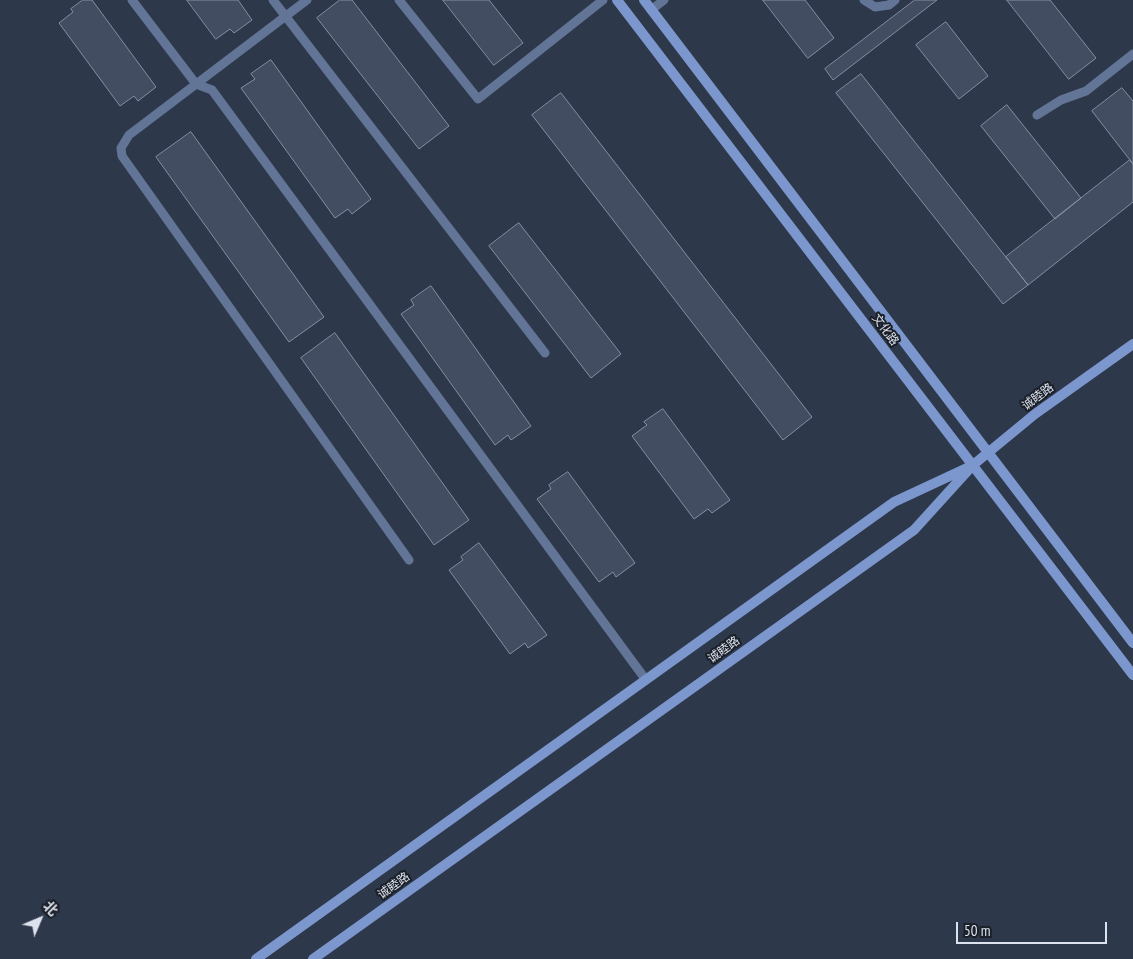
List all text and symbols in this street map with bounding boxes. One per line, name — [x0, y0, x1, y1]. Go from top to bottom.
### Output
street label: 文化路 — [868, 311, 902, 349]
street label: 诚睦路 — [1019, 380, 1057, 414]
street label: 诚睦路 — [705, 634, 743, 666]
street label: 诚睦路 — [375, 870, 413, 902]
north arrow — [15, 894, 65, 944]
text: 北 — [39, 897, 62, 920]
scale bar — [958, 912, 1109, 944]
text: 50 m — [964, 921, 990, 940]

